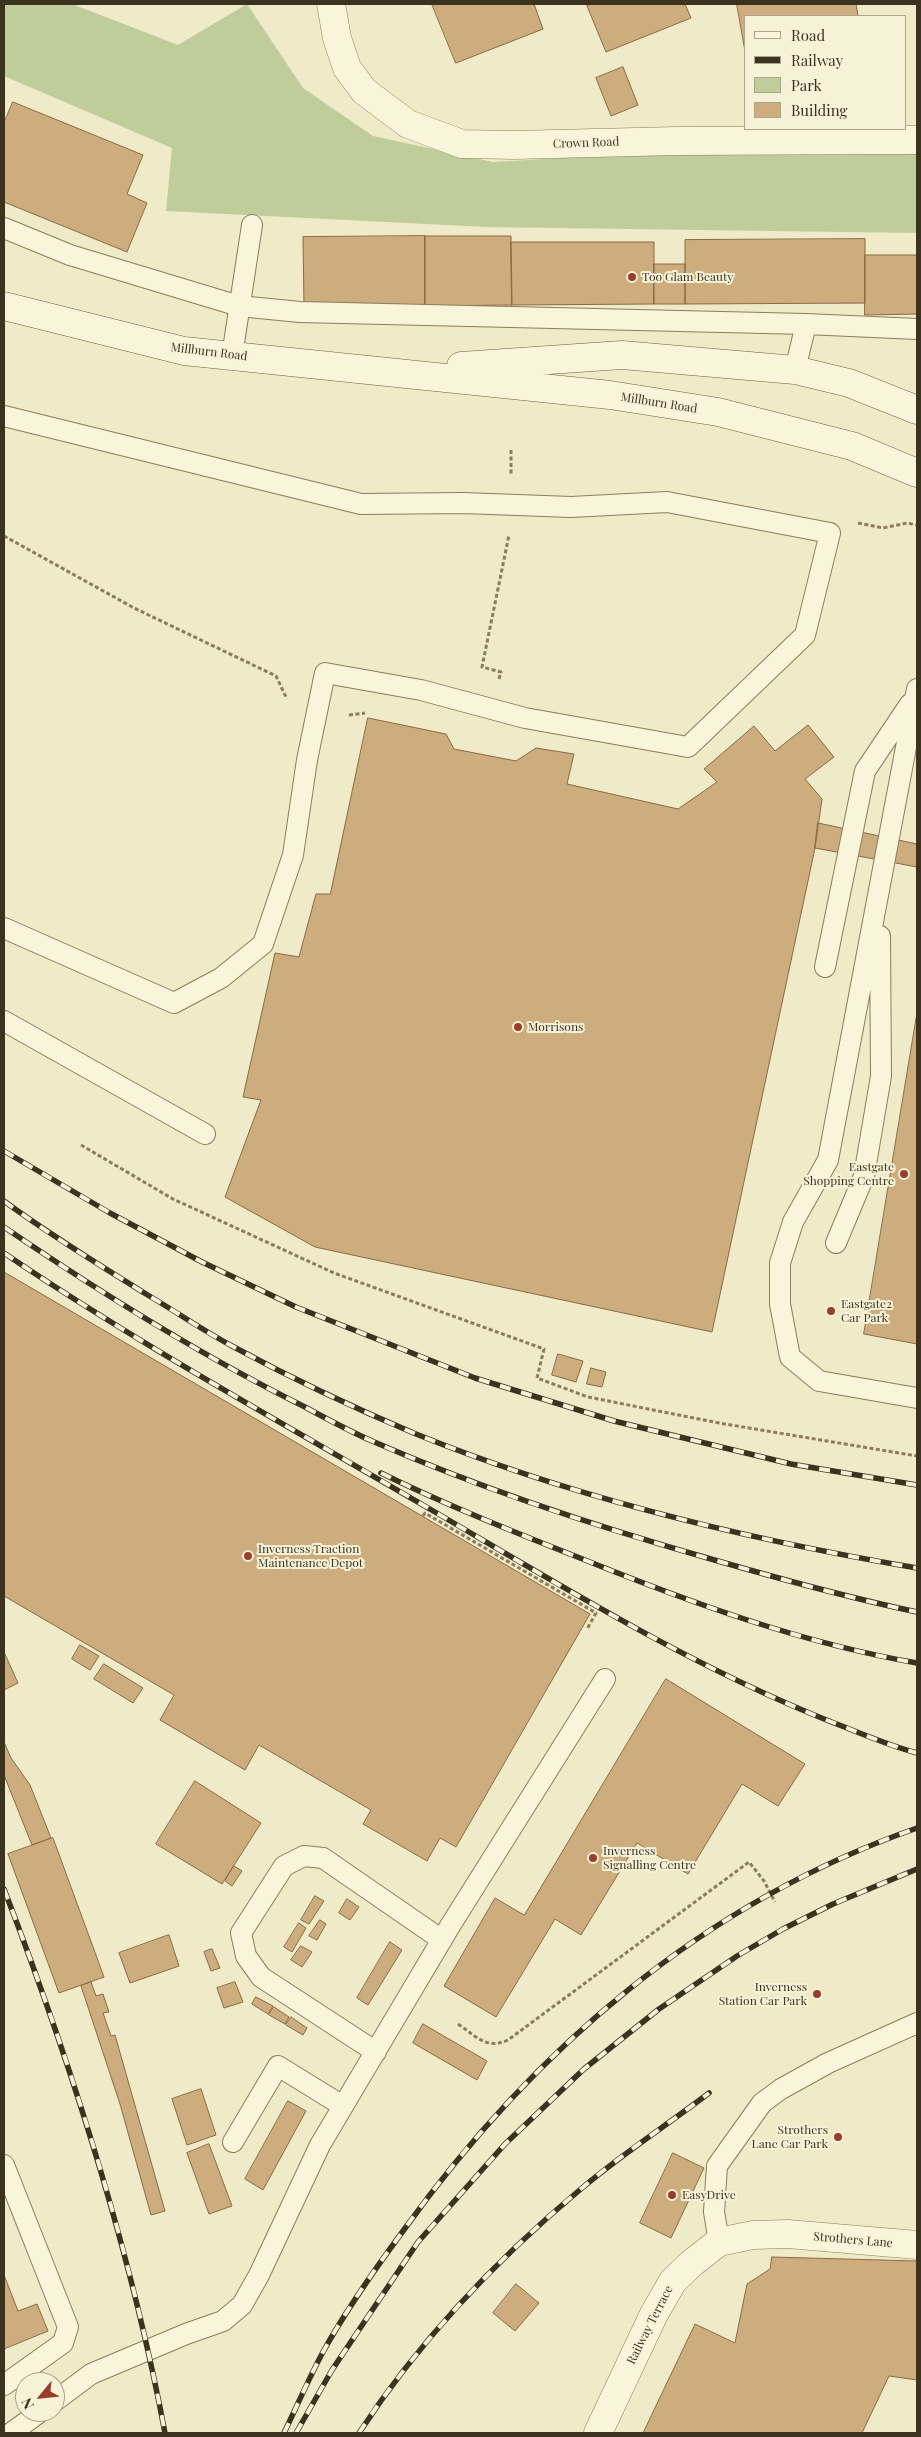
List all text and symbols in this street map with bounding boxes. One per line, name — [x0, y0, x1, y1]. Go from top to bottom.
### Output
legend — [744, 15, 906, 130]
text: Road — [791, 25, 825, 45]
text: Railway — [791, 50, 843, 70]
text: Park — [791, 75, 822, 95]
text: Building — [791, 100, 847, 120]
street label: Crown Road — [552, 135, 620, 151]
place label: Too Glam Beauty — [642, 270, 733, 284]
marker: Too Glam Beauty — [626, 271, 638, 283]
street label: Millburn Road — [170, 340, 248, 364]
street label: Millburn Road — [620, 390, 698, 416]
place label: Morrisons — [528, 1020, 583, 1034]
marker: Morrisons — [512, 1021, 524, 1033]
place label: Eastgate Shopping Centre — [803, 1160, 894, 1188]
marker: Eastgate Shopping Centre — [898, 1168, 910, 1180]
place label: Eastgate2 Car Park — [841, 1297, 892, 1325]
marker: Eastgate2 Car Park — [825, 1305, 837, 1317]
place label: Inverness Traction Maintenance Depot — [258, 1542, 363, 1570]
marker: Inverness Traction Maintenance Depot — [242, 1550, 254, 1562]
place label: Inverness Signalling Centre — [603, 1844, 696, 1872]
marker: Inverness Signalling Centre — [587, 1852, 599, 1864]
place label: Inverness Station Car Park — [719, 1980, 807, 2008]
marker: Inverness Station Car Park — [811, 1988, 823, 2000]
place label: Strothers Lane Car Park — [752, 2123, 828, 2151]
marker: Strothers Lane Car Park — [832, 2131, 844, 2143]
place label: EasyDrive — [682, 2188, 736, 2202]
marker: EasyDrive — [666, 2189, 678, 2201]
street label: Strothers Lane — [813, 2229, 893, 2251]
street label: Railway Terrace — [624, 2283, 676, 2367]
north arrow — [15, 2372, 65, 2422]
text: N — [16, 2395, 38, 2413]

